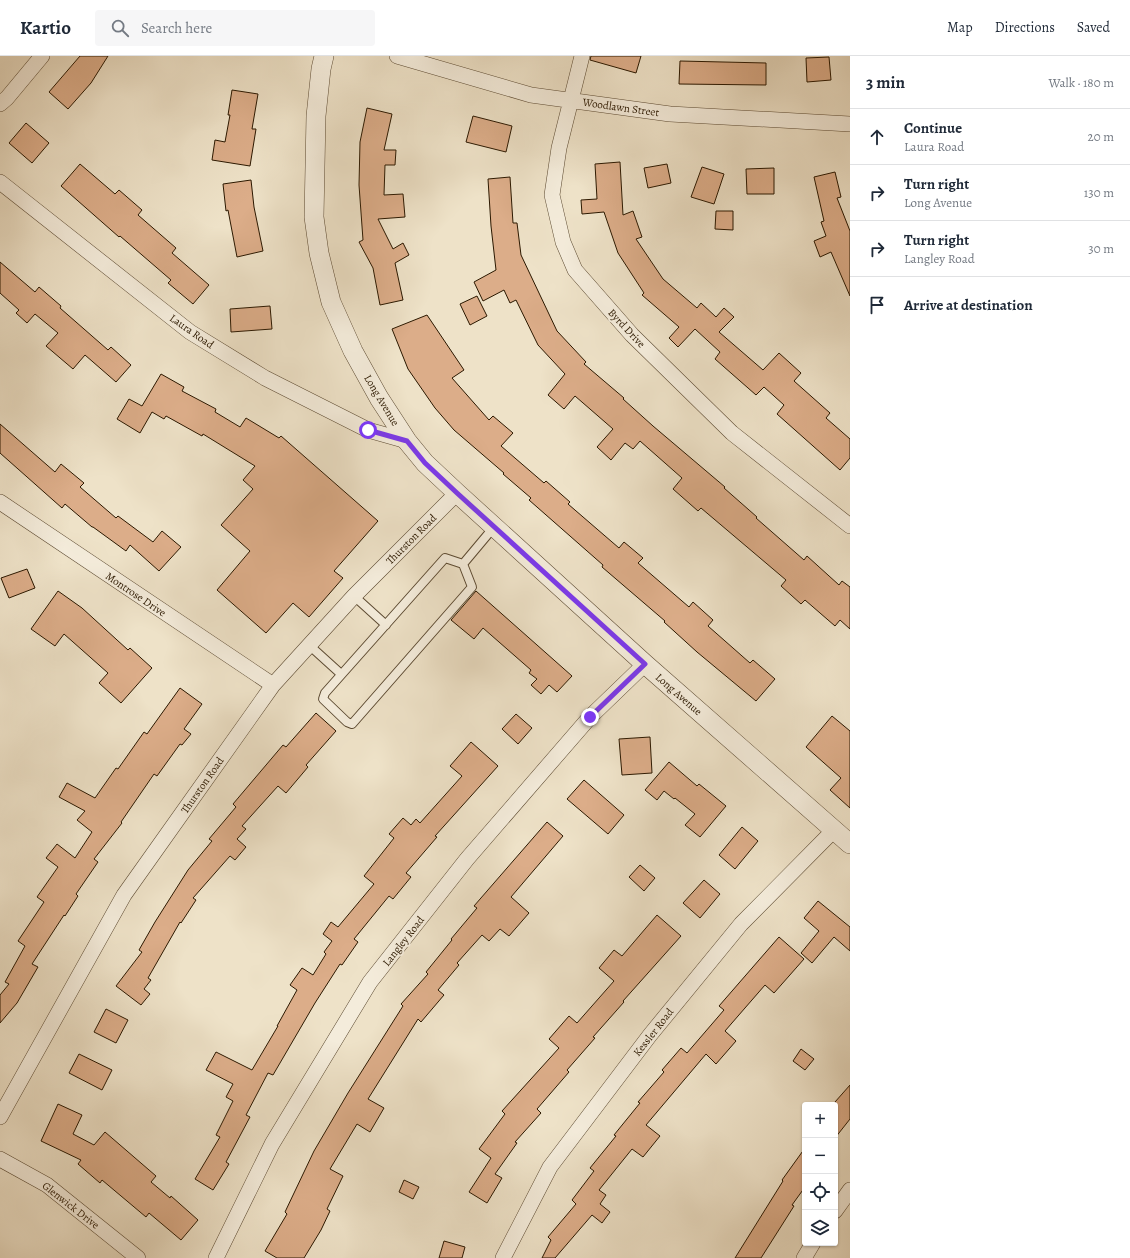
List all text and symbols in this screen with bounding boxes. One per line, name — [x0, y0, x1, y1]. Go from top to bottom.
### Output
search box — [95, 10, 375, 46]
text: Kartio — [20, 15, 71, 41]
icon: search — [109, 17, 131, 39]
text: Search here — [141, 18, 212, 38]
text: Map — [947, 18, 973, 37]
text: Directions — [995, 18, 1055, 37]
text: Saved — [1077, 18, 1110, 37]
text: 3 min — [866, 71, 905, 94]
text: Walk · 180 m — [1048, 74, 1114, 91]
street label: Woodlawn Street — [581, 95, 660, 120]
text: Continue — [904, 118, 962, 138]
icon: ahead — [866, 126, 888, 148]
text: 20 m — [1088, 128, 1114, 145]
text: Laura Road — [904, 138, 964, 155]
text: Turn right — [904, 174, 969, 194]
icon: right — [866, 182, 888, 204]
text: 130 m — [1084, 184, 1114, 201]
text: Long Avenue — [904, 194, 972, 211]
text: Turn right — [904, 230, 969, 250]
icon: right — [866, 238, 888, 260]
text: 30 m — [1088, 240, 1114, 257]
text: Langley Road — [904, 250, 975, 267]
icon: arrive — [866, 294, 888, 316]
text: Arrive at destination — [904, 295, 1033, 315]
street label: Byrd Drive — [605, 306, 649, 351]
street label: Laura Road — [167, 311, 217, 352]
street label: Long Avenue — [360, 372, 403, 429]
route start — [359, 421, 377, 439]
street label: Thurston Road — [383, 511, 440, 568]
street label: Montrose Drive — [102, 569, 169, 620]
street label: Long Avenue — [652, 670, 705, 719]
route end — [581, 708, 599, 726]
street label: Thurston Road — [177, 754, 227, 816]
street label: Langley Road — [379, 913, 428, 970]
street label: Kessler Road — [630, 1005, 677, 1059]
map controls — [802, 1102, 838, 1246]
button: + — [802, 1102, 838, 1138]
button: − — [802, 1138, 838, 1174]
button: locate — [802, 1174, 838, 1210]
street label: Glenwick Drive — [39, 1178, 102, 1232]
button: layers — [802, 1210, 838, 1246]

